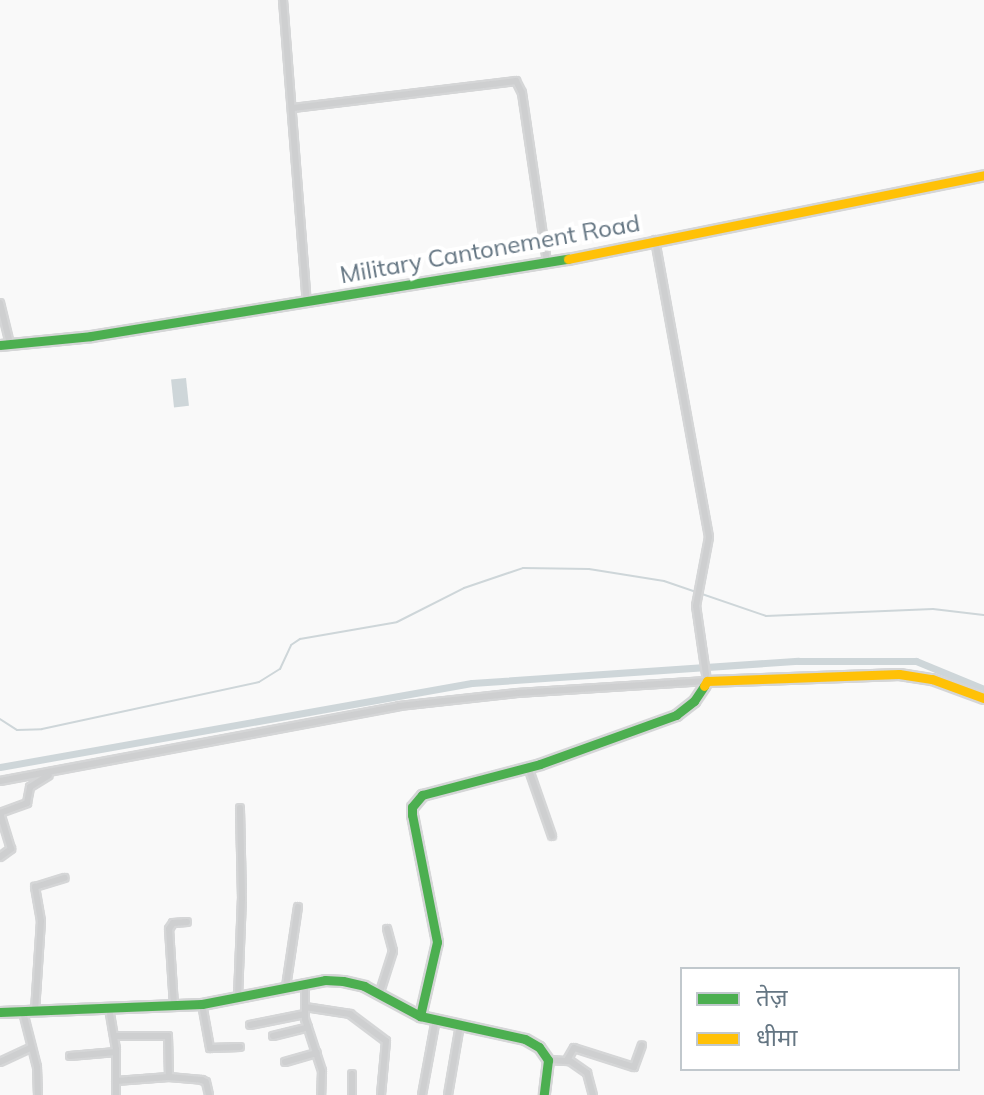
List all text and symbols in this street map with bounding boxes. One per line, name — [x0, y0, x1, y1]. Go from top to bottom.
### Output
street label: Military Cantonement Road — [338, 208, 642, 290]
legend — [680, 967, 960, 1071]
text: तेज़ — [756, 982, 788, 1012]
text: धीमा — [756, 1022, 798, 1052]

